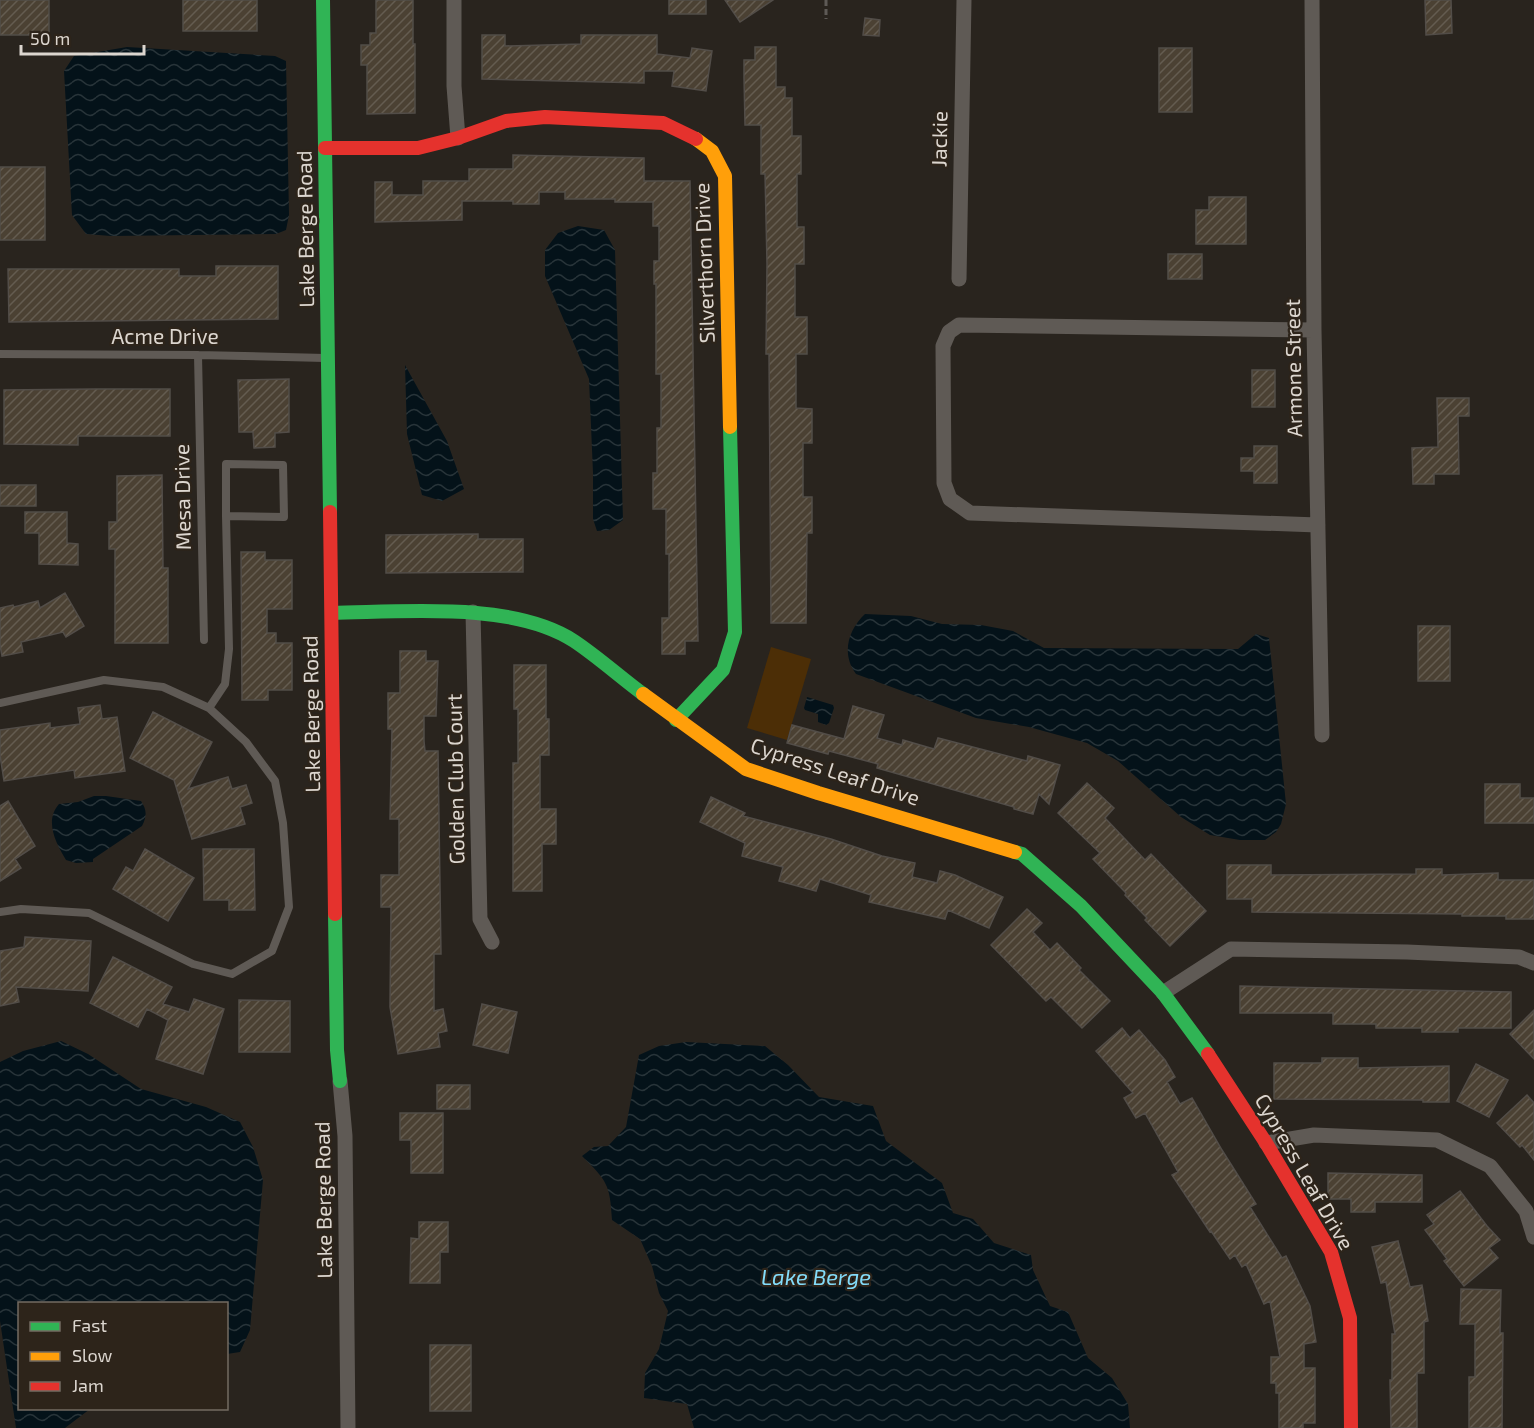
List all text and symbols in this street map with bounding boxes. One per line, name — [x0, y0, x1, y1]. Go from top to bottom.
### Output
scale bar — [21, 18, 144, 56]
text: 50 m — [30, 27, 70, 49]
street label: Jackie — [926, 111, 951, 167]
street label: Lake Berge Road — [291, 150, 318, 308]
street label: Silverthorn Drive — [688, 182, 719, 344]
street label: Armone Street — [1279, 299, 1306, 437]
street label: Acme Drive — [111, 323, 219, 348]
street label: Mesa Drive — [168, 444, 195, 550]
street label: Lake Berge Road — [297, 635, 324, 793]
street label: Golden Club Court — [441, 693, 468, 865]
street label: Cypress Leaf Drive — [748, 731, 923, 810]
street label: Cypress Leaf Drive — [1250, 1089, 1360, 1254]
street label: Lake Berge Road — [309, 1121, 336, 1279]
water label: Lake Berge — [761, 1263, 871, 1289]
legend — [18, 1302, 228, 1410]
text: Fast — [72, 1314, 107, 1336]
text: Slow — [72, 1344, 113, 1366]
text: Jam — [72, 1374, 104, 1396]

